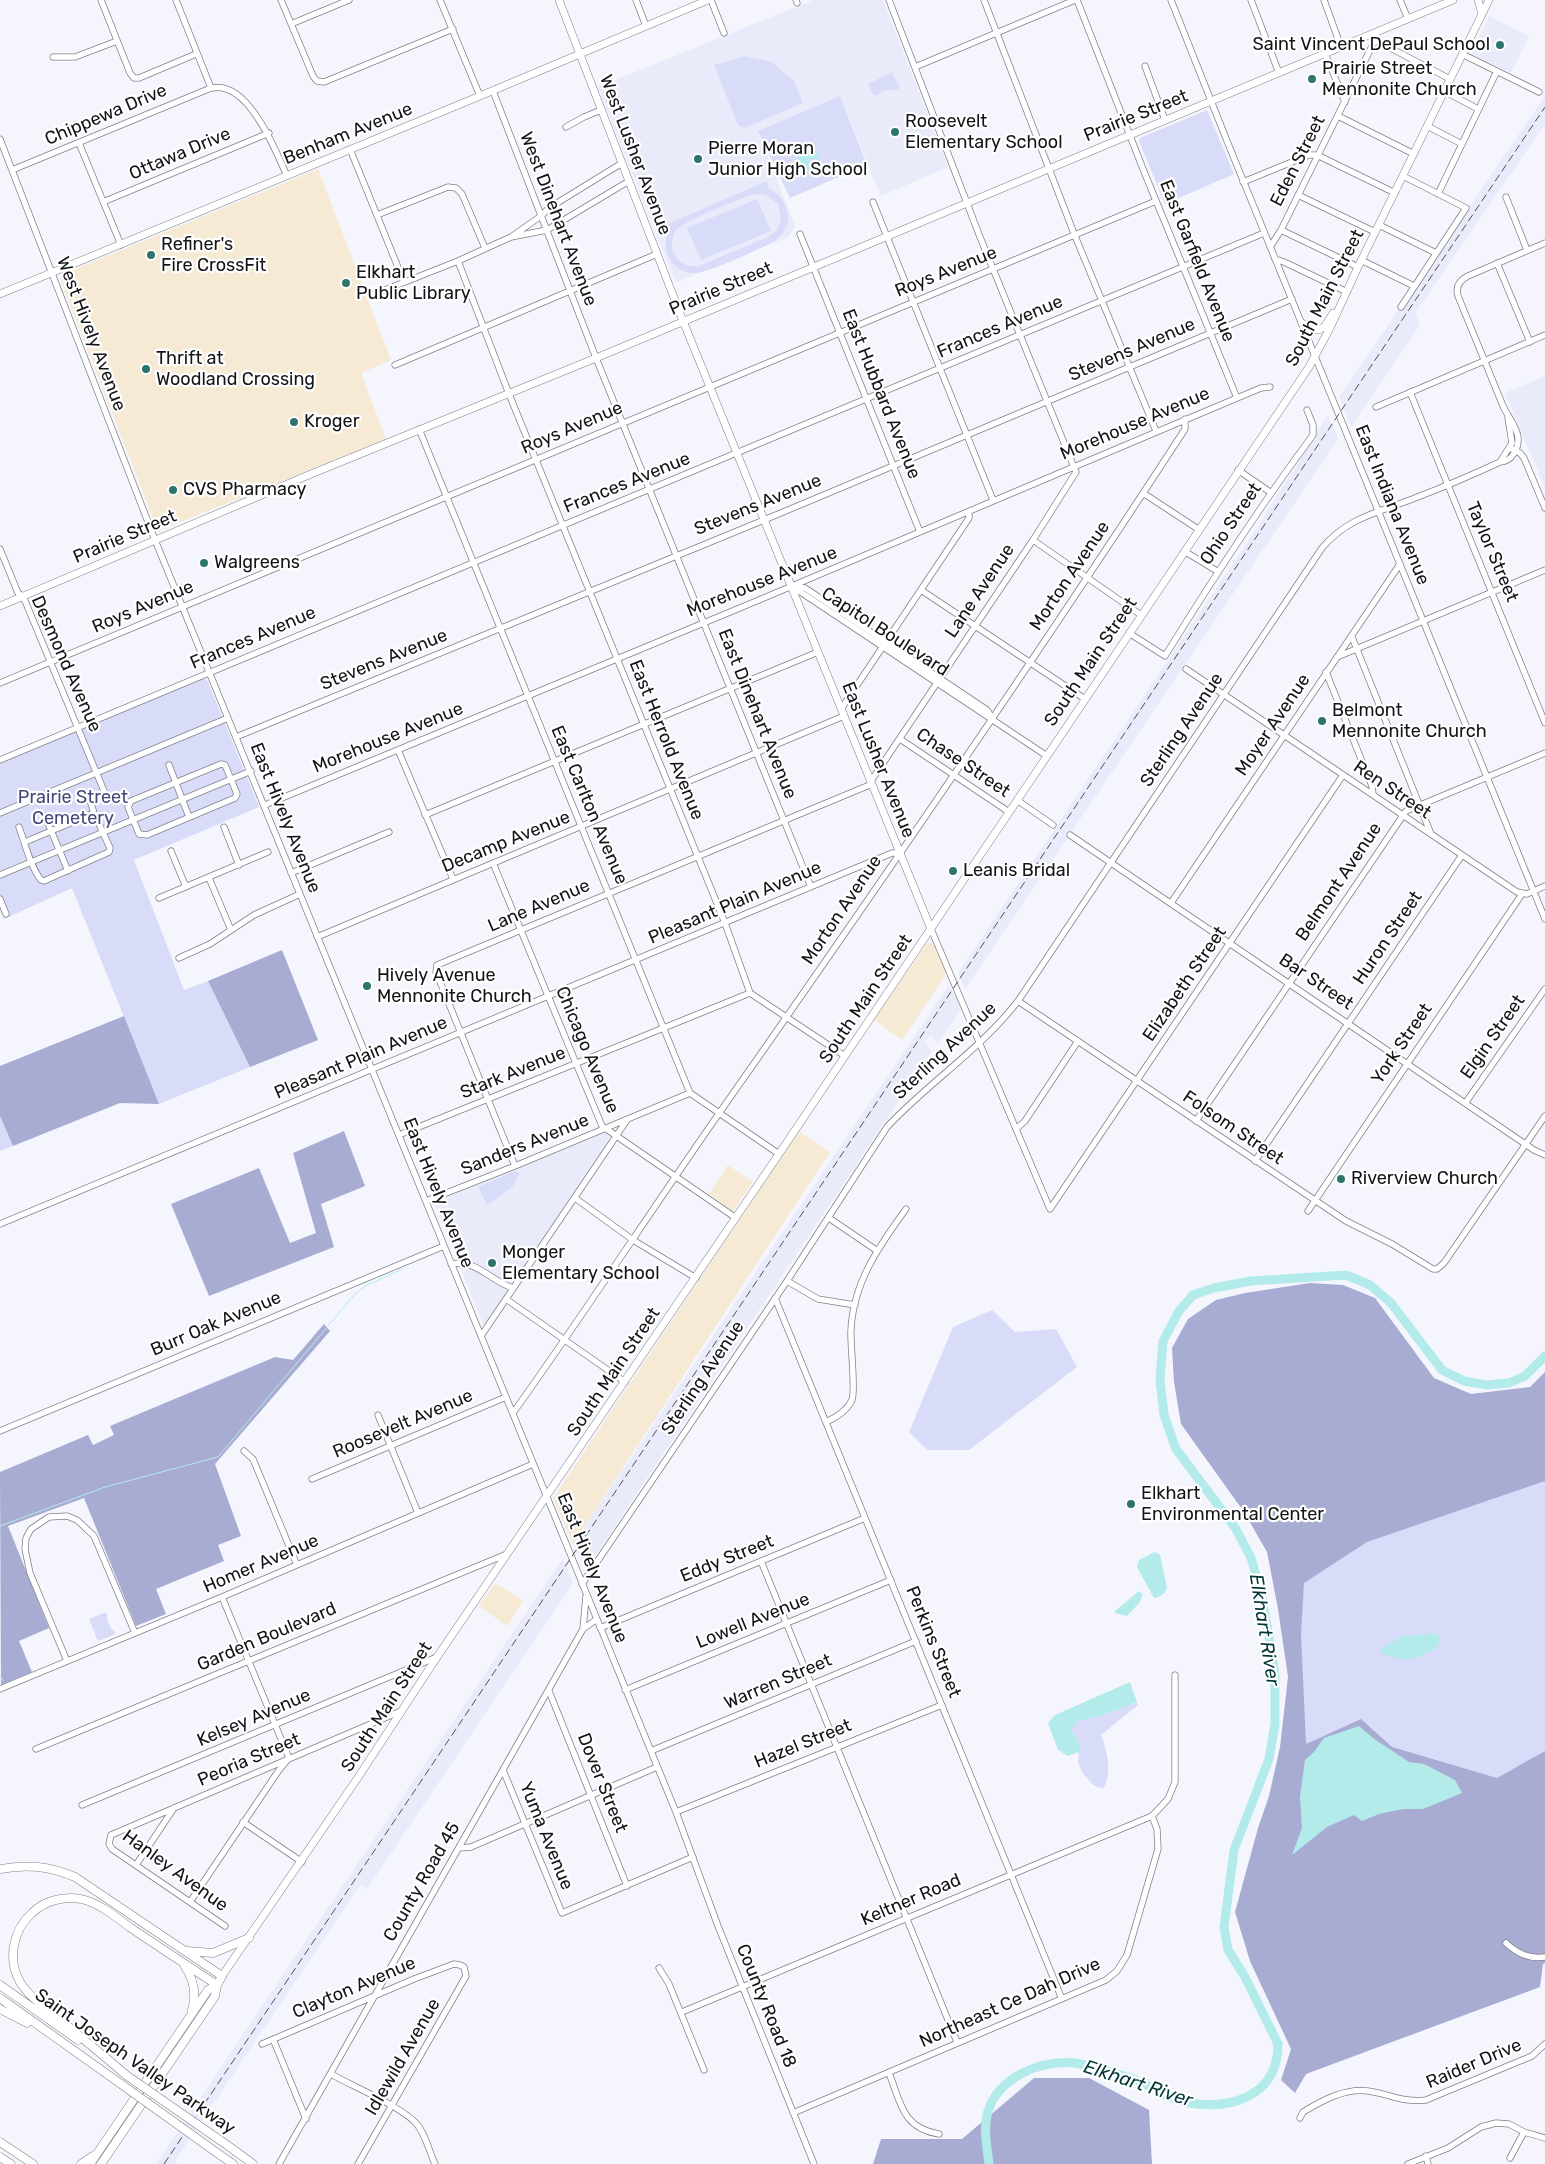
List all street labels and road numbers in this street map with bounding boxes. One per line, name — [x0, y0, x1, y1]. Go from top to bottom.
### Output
street label: West Lusher Avenue — [594, 72, 676, 238]
street label: Chippewa Drive — [42, 80, 170, 150]
street label: Prairie Street — [1081, 85, 1191, 147]
street label: Benham Avenue — [280, 98, 416, 170]
street label: Eden Street — [1266, 112, 1330, 210]
street label: Ottawa Drive — [126, 123, 234, 185]
street label: West Dinehart Avenue — [515, 129, 601, 309]
street label: East Garfield Avenue — [1155, 177, 1239, 345]
street label: South Main Street — [1281, 226, 1369, 370]
street label: Roys Avenue — [892, 242, 1000, 302]
street label: West Hively Avenue — [52, 254, 130, 414]
street label: Prairie Street — [666, 258, 776, 320]
street label: Frances Avenue — [934, 291, 1066, 363]
street label: East Hubbard Avenue — [837, 306, 925, 482]
street label: Stevens Avenue — [1066, 314, 1198, 386]
street label: Morehouse Avenue — [1057, 383, 1213, 465]
street label: Roys Avenue — [518, 397, 626, 459]
street label: East Indiana Avenue — [1350, 422, 1434, 588]
street label: Frances Avenue — [561, 448, 693, 518]
street label: Stevens Avenue — [691, 470, 825, 540]
street label: Ohio Street — [1196, 479, 1266, 569]
street label: Taylor Street — [1461, 499, 1523, 605]
street label: Prairie Street — [70, 506, 180, 568]
street label: Morton Avenue — [1025, 517, 1115, 635]
street label: Lane Avenue — [941, 540, 1019, 642]
street label: Morehouse Avenue — [684, 542, 840, 622]
street label: Roys Avenue — [89, 576, 197, 638]
street label: Capitol Boulevard — [817, 583, 953, 681]
street label: Desmond Avenue — [26, 592, 106, 736]
street label: South Main Street — [1040, 593, 1142, 731]
street label: Frances Avenue — [187, 602, 319, 674]
street label: Stevens Avenue — [317, 625, 451, 695]
street label: East Dinehart Avenue — [713, 626, 801, 802]
street label: East Herrold Avenue — [624, 657, 708, 823]
street label: Sterling Avenue — [1136, 669, 1228, 791]
street label: Moyer Avenue — [1231, 670, 1315, 780]
street label: East Lusher Avenue — [837, 679, 919, 841]
street label: Morehouse Avenue — [310, 698, 466, 778]
street label: East Carlton Avenue — [546, 722, 632, 888]
street label: Chase Street — [912, 724, 1014, 802]
street label: East Hively Avenue — [245, 740, 325, 896]
street label: Ren Street — [1349, 756, 1435, 824]
street label: Decamp Avenue — [439, 806, 573, 878]
street label: Belmont Avenue — [1291, 819, 1387, 945]
street label: Morton Avenue — [797, 851, 887, 969]
street label: Pleasant Plain Avenue — [645, 857, 825, 949]
street label: Lane Avenue — [485, 875, 593, 937]
street label: Huron Street — [1349, 887, 1427, 989]
street label: Elizabeth Street — [1139, 922, 1231, 1046]
street label: South Main Street — [815, 930, 917, 1068]
street label: Bar Street — [1275, 949, 1357, 1015]
street label: Chicago Avenue — [551, 983, 623, 1117]
street label: Elgin Street — [1456, 991, 1530, 1083]
street label: Sterling Avenue — [889, 998, 1001, 1104]
street label: York Street — [1367, 999, 1437, 1089]
street label: Pleasant Plain Avenue — [271, 1012, 451, 1104]
street label: Stark Avenue — [457, 1042, 569, 1104]
street label: Folsom Street — [1178, 1086, 1288, 1170]
street label: Sanders Avenue — [458, 1109, 592, 1181]
street label: East Hively Avenue — [398, 1115, 478, 1271]
street label: Burr Oak Avenue — [147, 1287, 285, 1361]
street label: South Main Street — [563, 1303, 665, 1441]
street label: Sterling Avenue — [657, 1317, 749, 1439]
street label: Roosevelt Avenue — [330, 1385, 476, 1463]
street label: East Hively Avenue — [552, 1490, 632, 1646]
street label: Homer Avenue — [200, 1530, 322, 1598]
street label: Eddy Street — [677, 1531, 777, 1587]
street label: Perkins Street — [901, 1583, 965, 1701]
street label: Lowell Avenue — [693, 1588, 813, 1654]
street label: Garden Boulevard — [194, 1598, 340, 1676]
street label: South Main Street — [337, 1638, 437, 1776]
street label: Warren Street — [721, 1650, 835, 1714]
street label: Kelsey Avenue — [194, 1684, 314, 1752]
street label: Hazel Street — [751, 1715, 855, 1773]
street label: Peoria Street — [194, 1729, 304, 1791]
street label: Dover Street — [572, 1730, 632, 1836]
street label: Yuma Avenue — [515, 1779, 577, 1893]
street label: County Road 45 — [379, 1818, 465, 1946]
street label: Hanley Avenue — [118, 1825, 232, 1917]
street label: Keltner Road — [858, 1869, 964, 1931]
street label: County Road 18 — [731, 1941, 801, 2071]
street label: Clayton Avenue — [289, 1952, 419, 2024]
street label: Northeast Ce Dah Drive — [916, 1953, 1104, 2053]
street label: Saint Joseph Valley Parkway — [31, 1984, 239, 2140]
street label: Idlewild Avenue — [361, 1995, 445, 2119]
street label: Raider Drive — [1423, 2034, 1525, 2094]

